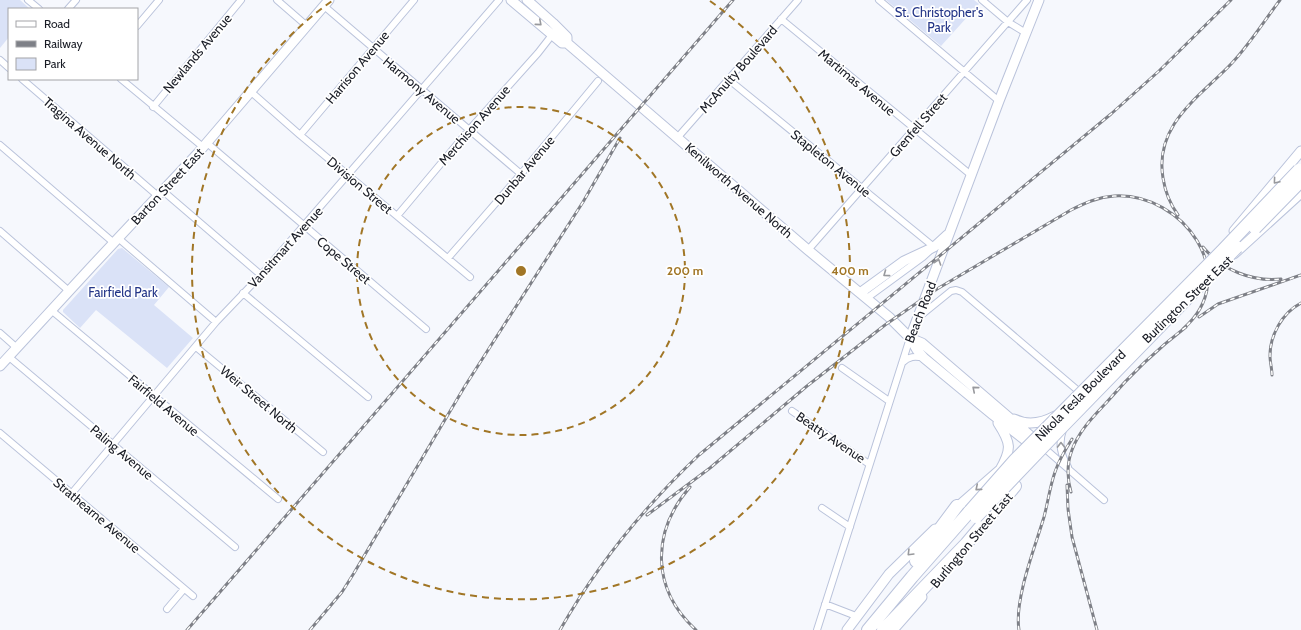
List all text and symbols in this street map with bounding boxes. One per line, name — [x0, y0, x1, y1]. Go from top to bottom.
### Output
park label: St. Christopher's Park — [895, 4, 984, 35]
legend — [8, 8, 138, 80]
street label: Newlands Avenue — [159, 10, 235, 96]
text: Road — [44, 16, 70, 31]
one-way arrow — [534, 19, 541, 26]
street label: McAnulty Boulevard — [696, 22, 780, 116]
street label: Harrison Avenue — [322, 27, 392, 107]
text: Railway — [44, 36, 82, 51]
street label: Martimas Avenue — [815, 45, 899, 119]
street label: Harmony Avenue — [380, 53, 464, 127]
text: Park — [44, 56, 66, 71]
street label: Merchison Avenue — [435, 82, 513, 168]
street label: Grenfell Street — [886, 89, 951, 160]
street label: Tragina Avenue North — [40, 93, 140, 183]
street label: Stapleton Avenue — [788, 126, 874, 200]
street label: Dunbar Avenue — [490, 132, 558, 208]
street label: Kenilworth Avenue North — [682, 139, 796, 241]
street label: Barton Street East — [127, 144, 207, 228]
street label: Division Street — [324, 153, 396, 217]
one-way arrow — [1273, 176, 1280, 183]
street label: Vansitmart Avenue — [244, 203, 326, 291]
street label: Cope Street — [314, 233, 375, 287]
street label: Burlington Street East — [1138, 251, 1236, 346]
one-way arrow — [934, 258, 942, 265]
text: 200 m — [667, 263, 703, 278]
text: 400 m — [831, 263, 869, 278]
centre of rings — [514, 264, 528, 278]
one-way arrow — [883, 269, 890, 276]
street label: Beach Road — [901, 279, 939, 345]
park label: Fairfield Park — [88, 284, 158, 300]
street label: Nikola Tesla Boulevard — [1031, 346, 1129, 444]
street label: Weir Street North — [217, 362, 301, 436]
street label: Fairfield Avenue — [125, 371, 203, 439]
one-way arrow — [973, 386, 980, 393]
street label: Beatty Avenue — [793, 408, 869, 466]
street label: Paling Avenue — [87, 421, 157, 483]
one-way arrow — [1056, 442, 1065, 448]
street label: Strathearne Avenue — [50, 474, 144, 556]
one-way arrow — [976, 484, 983, 491]
street label: Burlington Street East — [926, 489, 1016, 591]
one-way arrow — [907, 548, 915, 556]

